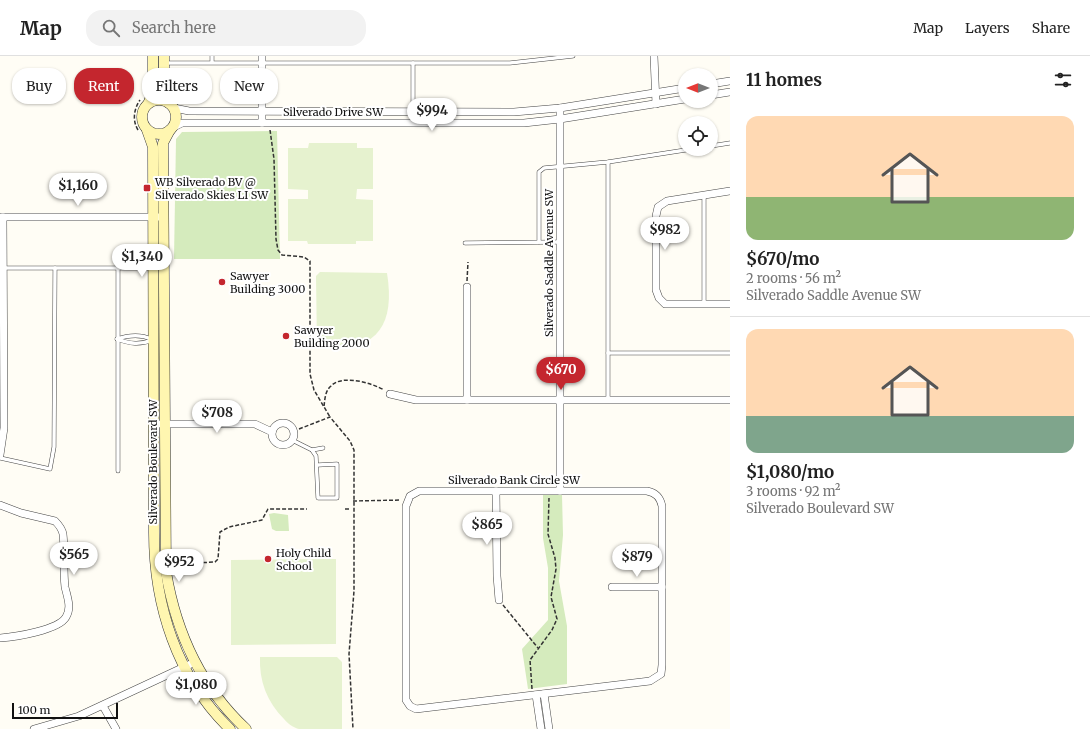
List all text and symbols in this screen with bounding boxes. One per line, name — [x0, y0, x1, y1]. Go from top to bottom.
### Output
search box — [86, 10, 366, 46]
text: Map — [20, 16, 62, 40]
icon: search — [100, 17, 122, 39]
text: Search here — [132, 18, 216, 37]
text: Map — [913, 19, 943, 37]
text: Layers — [965, 19, 1010, 37]
text: Share — [1032, 19, 1070, 37]
chip: Buy — [12, 68, 66, 104]
chip: Rent — [74, 68, 134, 104]
chip: Filters — [142, 68, 212, 104]
chip: New — [220, 68, 278, 104]
north arrow — [678, 68, 718, 108]
map controls — [678, 68, 718, 156]
text: 11 homes — [746, 69, 822, 91]
icon: filters — [1052, 69, 1074, 91]
pin: $994 — [408, 98, 456, 132]
text: $994 — [416, 102, 448, 119]
street label: Silverado Drive SW — [283, 105, 384, 119]
button: locate — [678, 116, 718, 156]
icon: home — [874, 142, 946, 214]
pin: $1,160 — [45, 173, 111, 207]
place label: WB Silverado BV @ Silverado Skies LI SW — [154, 175, 269, 202]
text: $1,160 — [58, 177, 98, 194]
marker: WB Silverado BV @ Silverado Skies LI SW — [142, 183, 152, 193]
street label: Silverado Saddle Avenue SW — [542, 188, 556, 337]
pin: $982 — [641, 217, 689, 251]
text: $982 — [649, 221, 681, 238]
pin: $1,340 — [109, 244, 175, 278]
text: $1,340 — [121, 248, 163, 265]
text: $670/mo — [746, 248, 819, 270]
place label: Sawyer Building 3000 — [230, 269, 305, 296]
text: 2 rooms · 56 m² — [746, 270, 841, 287]
marker: Sawyer Building 3000 — [217, 277, 227, 287]
text: Silverado Saddle Avenue SW — [746, 287, 921, 304]
place label: Sawyer Building 2000 — [294, 323, 370, 350]
marker: Sawyer Building 2000 — [281, 331, 291, 341]
icon: home — [874, 355, 946, 427]
pin: $670 — [537, 357, 585, 391]
text: $670 — [545, 361, 577, 378]
street label: Silverado Boulevard SW — [146, 398, 160, 525]
pin: $708 — [193, 400, 241, 434]
text: $708 — [201, 404, 233, 421]
text: $1,080/mo — [746, 461, 834, 483]
street label: Silverado Bank Circle SW — [448, 473, 581, 487]
text: 3 rooms · 92 m² — [746, 483, 841, 500]
text: Silverado Boulevard SW — [746, 500, 894, 517]
pin: $865 — [463, 512, 511, 546]
text: $865 — [471, 516, 503, 533]
pin: $565 — [50, 542, 98, 576]
pin: $879 — [613, 544, 661, 578]
text: $565 — [59, 546, 89, 563]
place label: Holy Child School — [276, 546, 332, 573]
text: $879 — [621, 548, 653, 565]
pin: $952 — [155, 549, 203, 583]
text: $952 — [164, 553, 194, 570]
marker: Holy Child School — [263, 554, 273, 564]
pin: $1,080 — [163, 672, 229, 706]
text: $1,080 — [175, 676, 217, 693]
scale bar — [12, 701, 118, 720]
text: 100 m — [18, 703, 50, 717]

